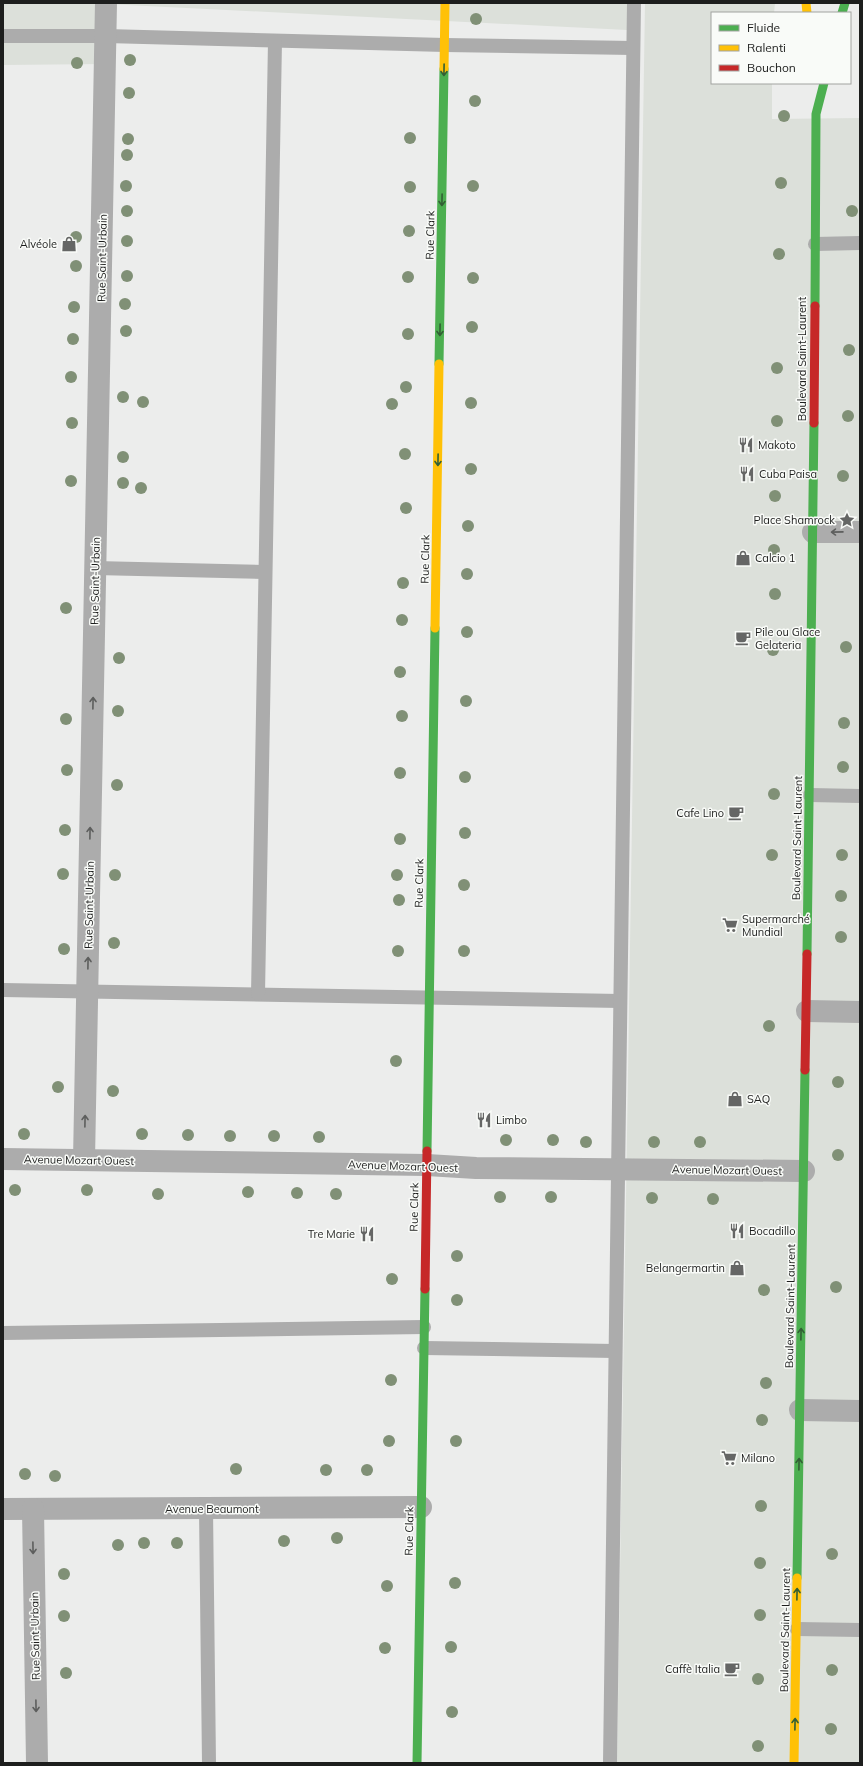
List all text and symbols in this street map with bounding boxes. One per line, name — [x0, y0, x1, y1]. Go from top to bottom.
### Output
legend — [711, 12, 851, 84]
text: Fluide — [747, 20, 780, 35]
text: Ralenti — [747, 40, 786, 55]
text: Bouchon — [747, 60, 796, 75]
one-way arrow — [440, 63, 448, 76]
one-way arrow — [438, 193, 446, 206]
street label: Rue Clark — [423, 210, 437, 260]
street label: Rue Saint-Urbain — [94, 214, 110, 302]
shop icon: Alvéole — [60, 235, 78, 253]
place label: Alvéole — [20, 237, 57, 251]
street label: Boulevard Saint-Laurent — [795, 297, 809, 421]
one-way arrow — [436, 323, 444, 336]
restaurant icon: Makoto — [737, 436, 755, 454]
place label: Makoto — [758, 438, 796, 452]
one-way arrow — [434, 453, 442, 466]
restaurant icon: Cuba Paisa — [738, 465, 756, 483]
place label: Cuba Paisa — [759, 467, 817, 481]
place icon: Place Shamrock — [838, 511, 856, 529]
place label: Place Shamrock — [754, 513, 835, 527]
one-way arrow — [831, 528, 844, 536]
street label: Rue Clark — [418, 534, 432, 584]
street label: Rue Saint-Urbain — [87, 537, 103, 625]
shop icon: Calcio 1 — [734, 549, 752, 567]
place label: Calcio 1 — [755, 551, 795, 565]
place label: Pile ou Glace Gelateria — [755, 625, 820, 652]
cafe icon: Pile ou Glace Gelateria — [734, 629, 752, 647]
one-way arrow — [89, 697, 97, 710]
street label: Boulevard Saint-Laurent — [789, 776, 805, 900]
cafe icon: Cafe Lino — [727, 804, 745, 822]
place label: Cafe Lino — [676, 806, 724, 820]
one-way arrow — [87, 827, 94, 840]
street label: Rue Clark — [412, 858, 426, 908]
street label: Rue Saint-Urbain — [81, 861, 97, 949]
place label: Supermarché Mundial — [742, 912, 810, 939]
supermarket icon: Supermarché Mundial — [721, 916, 739, 934]
one-way arrow — [84, 957, 92, 970]
shop icon: SAQ — [726, 1090, 744, 1108]
place label: SAQ — [747, 1092, 770, 1106]
restaurant icon: Limbo — [475, 1111, 493, 1129]
place label: Limbo — [496, 1113, 527, 1127]
one-way arrow — [81, 1115, 88, 1128]
street label: Avenue Mozart Ouest — [24, 1152, 134, 1168]
street label: Avenue Mozart Ouest — [348, 1157, 458, 1175]
street label: Avenue Mozart Ouest — [672, 1162, 782, 1178]
street label: Rue Clark — [407, 1182, 421, 1232]
restaurant icon: Bocadillo — [728, 1222, 746, 1240]
place label: Bocadillo — [749, 1224, 796, 1238]
restaurant icon: Tre Marie — [358, 1225, 376, 1243]
place label: Tre Marie — [308, 1227, 355, 1241]
street label: Boulevard Saint-Laurent — [782, 1244, 798, 1368]
shop icon: Belangermartin — [728, 1259, 746, 1277]
place label: Belangermartin — [646, 1261, 725, 1275]
one-way arrow — [797, 1328, 805, 1341]
supermarket icon: Milano — [720, 1449, 738, 1467]
place label: Milano — [741, 1451, 775, 1465]
one-way arrow — [795, 1458, 803, 1471]
street label: Avenue Beaumont — [165, 1502, 259, 1516]
street label: Rue Clark — [402, 1506, 416, 1556]
one-way arrow — [29, 1541, 37, 1554]
street label: Boulevard Saint-Laurent — [777, 1568, 793, 1692]
one-way arrow — [793, 1588, 801, 1601]
street label: Rue Saint-Urbain — [27, 1592, 43, 1680]
cafe icon: Caffè Italia — [723, 1660, 741, 1678]
place label: Caffè Italia — [665, 1662, 720, 1676]
one-way arrow — [32, 1699, 40, 1712]
one-way arrow — [791, 1718, 799, 1731]

